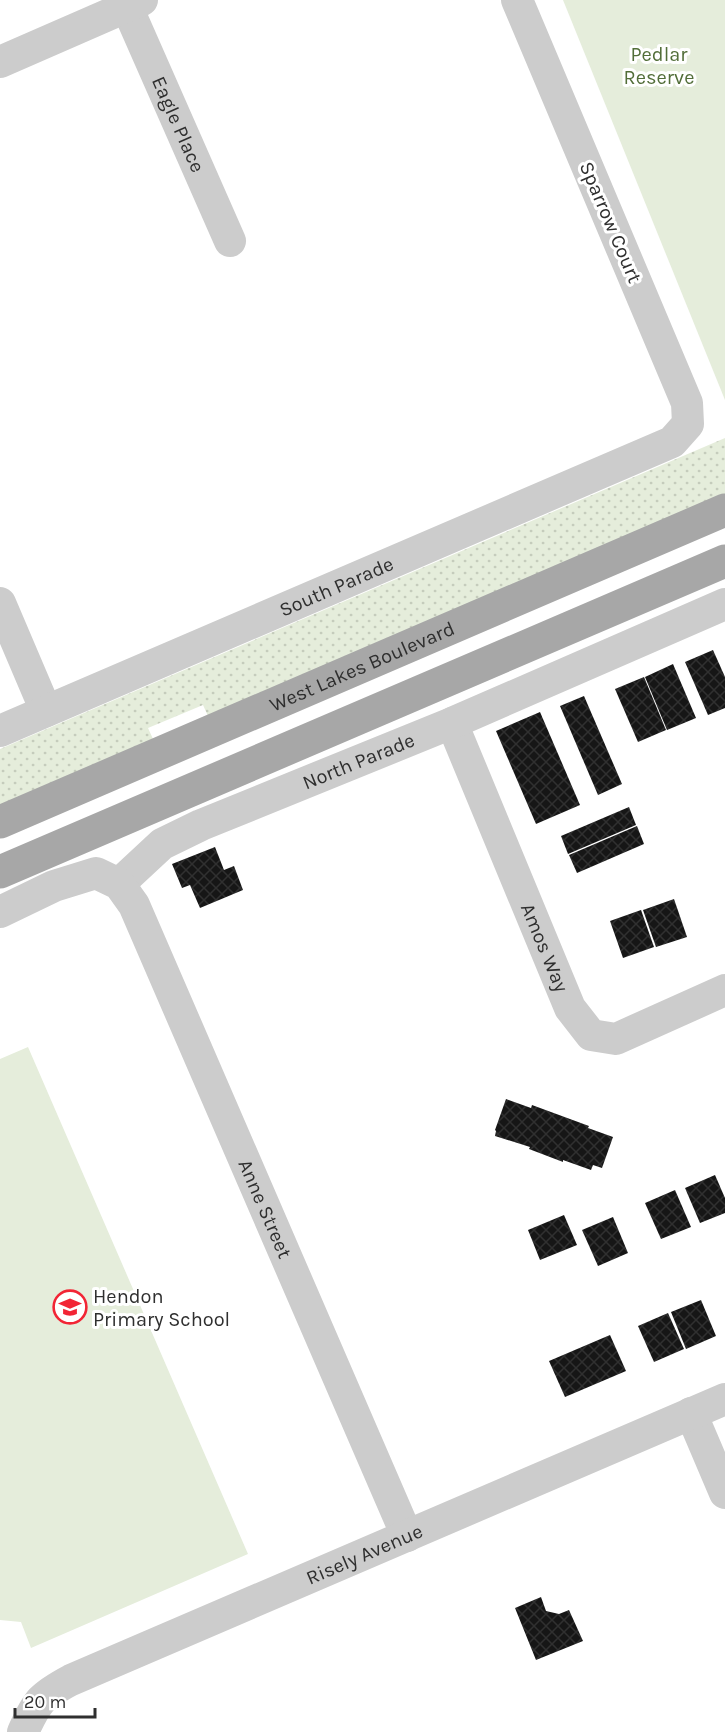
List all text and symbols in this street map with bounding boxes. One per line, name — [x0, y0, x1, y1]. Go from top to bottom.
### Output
park label: Pedlar Reserve — [624, 43, 694, 89]
street label: Eagle Place — [147, 73, 209, 176]
street label: Sparrow Court — [575, 158, 647, 287]
street label: South Parade — [276, 552, 397, 622]
street label: West Lakes Boulevard — [266, 617, 458, 717]
street label: North Parade — [299, 729, 418, 795]
street label: Amos Way — [516, 900, 573, 996]
street label: Anne Street — [233, 1156, 297, 1262]
place label: Hendon Primary School — [93, 1285, 230, 1331]
school or university icon: Hendon Primary School — [52, 1289, 88, 1325]
street label: Risely Avenue — [303, 1519, 426, 1590]
scale bar — [15, 1681, 94, 1719]
text: 20 m — [24, 1691, 66, 1713]

